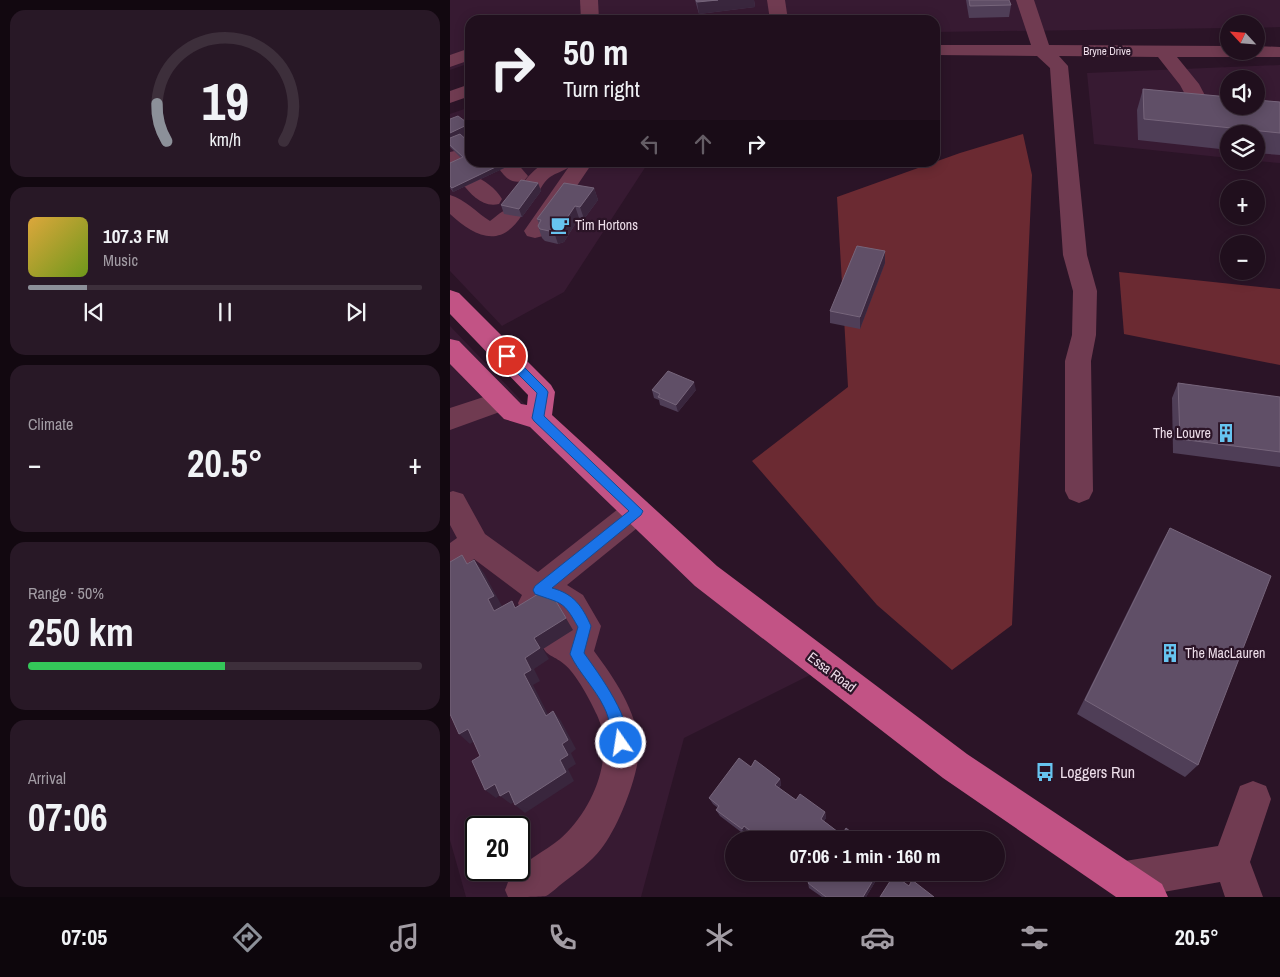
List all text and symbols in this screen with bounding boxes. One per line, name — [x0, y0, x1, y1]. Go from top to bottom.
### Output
north arrow — [1220, 15, 1265, 60]
map controls — [1220, 15, 1265, 280]
text: 50 m — [563, 29, 628, 76]
icon: right — [480, 35, 545, 100]
street label: Bryne Drive — [1083, 44, 1131, 58]
text: 19 — [201, 66, 249, 136]
button: sound — [1220, 70, 1265, 115]
text: Turn right — [563, 74, 640, 104]
button: layers — [1220, 125, 1265, 170]
text: km/h — [209, 128, 241, 152]
icon: left — [636, 130, 664, 158]
icon: ahead — [689, 130, 717, 158]
icon: right — [742, 130, 770, 158]
button: + — [1220, 180, 1265, 225]
cafe icon: Tim Hortons — [549, 214, 571, 236]
place label: Tim Hortons — [575, 216, 638, 234]
text: 107.3 FM — [103, 223, 169, 249]
button: − — [1220, 235, 1265, 280]
text: Music — [103, 249, 138, 271]
icon: previous — [80, 298, 108, 326]
icon: pause — [211, 298, 239, 326]
icon: next — [342, 298, 370, 326]
pin — [486, 335, 528, 377]
icon: arrive — [493, 342, 521, 370]
text: Climate — [28, 413, 73, 435]
building icon: The Louvre — [1215, 422, 1237, 444]
place label: The Louvre — [1153, 424, 1211, 442]
text: 20.5° — [187, 438, 263, 489]
text: − — [28, 445, 41, 483]
text: + — [409, 445, 422, 483]
text: Range · 50% — [28, 582, 104, 604]
text: 250 km — [28, 607, 134, 658]
building icon: The MacLauren — [1159, 642, 1181, 664]
place label: The MacLauren — [1185, 644, 1265, 662]
street label: Essa Road — [804, 648, 860, 696]
position arrow — [594, 716, 646, 768]
bus stop icon: Loggers Run — [1034, 761, 1056, 783]
place label: Loggers Run — [1060, 761, 1135, 783]
text: Arrival — [28, 767, 66, 789]
text: 07:06 — [28, 792, 108, 843]
speed limit sign: 20 — [465, 816, 530, 881]
text: 07:06 · 1 min · 160 m — [790, 843, 940, 869]
icon: directions — [230, 920, 265, 955]
icon: music — [387, 920, 422, 955]
icon: phone — [545, 920, 580, 955]
icon: climate — [702, 920, 737, 955]
icon: car — [860, 920, 895, 955]
icon: filters — [1017, 920, 1052, 955]
text: 07:05 — [61, 922, 107, 952]
text: 20.5° — [1175, 922, 1219, 952]

